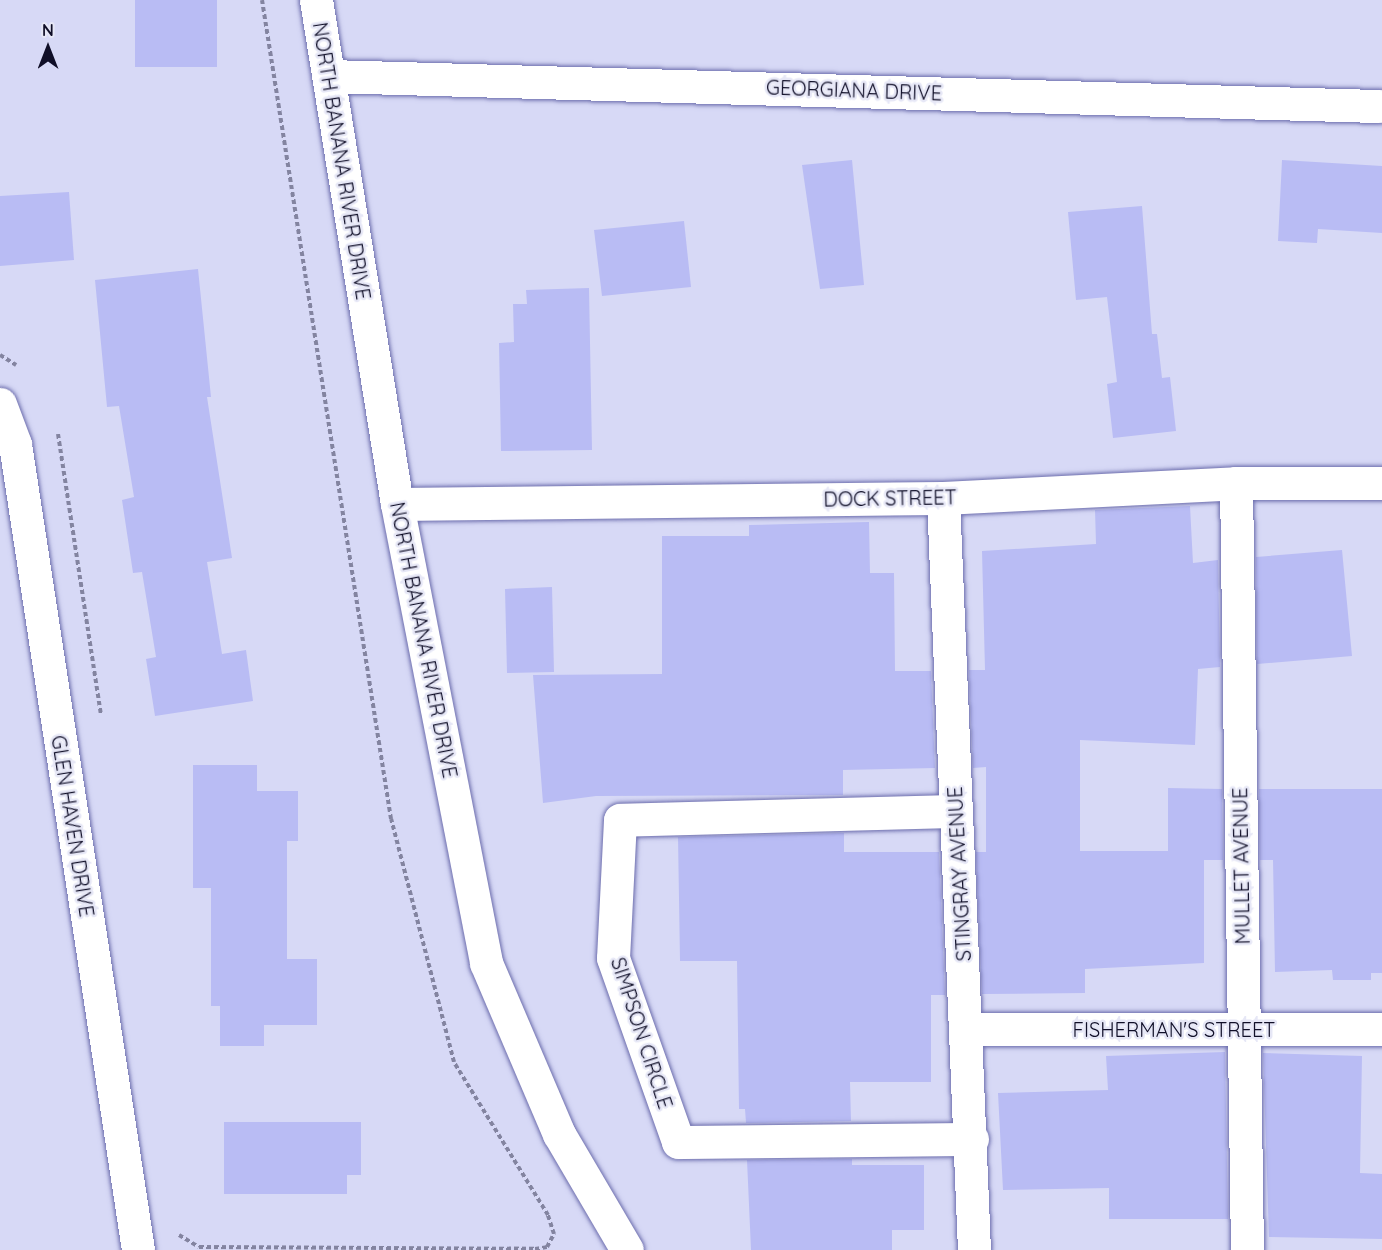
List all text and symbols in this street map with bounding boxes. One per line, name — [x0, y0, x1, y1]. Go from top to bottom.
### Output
north arrow — [18, 18, 78, 78]
text: N — [42, 20, 54, 40]
street label: NORTH BANANA RIVER DRIVE — [308, 21, 376, 301]
street label: GEORGIANA DRIVE — [766, 75, 942, 105]
street label: DOCK STREET — [823, 485, 957, 511]
street label: NORTH BANANA RIVER DRIVE — [385, 500, 463, 780]
street label: GLEN HAVEN DRIVE — [47, 733, 99, 919]
street label: STINGRAY AVENUE — [942, 786, 976, 962]
street label: MULLET AVENUE — [1228, 787, 1254, 945]
street label: SIMPSON CIRCLE — [606, 954, 678, 1112]
street label: FISHERMAN'S STREET — [1073, 1017, 1275, 1041]

